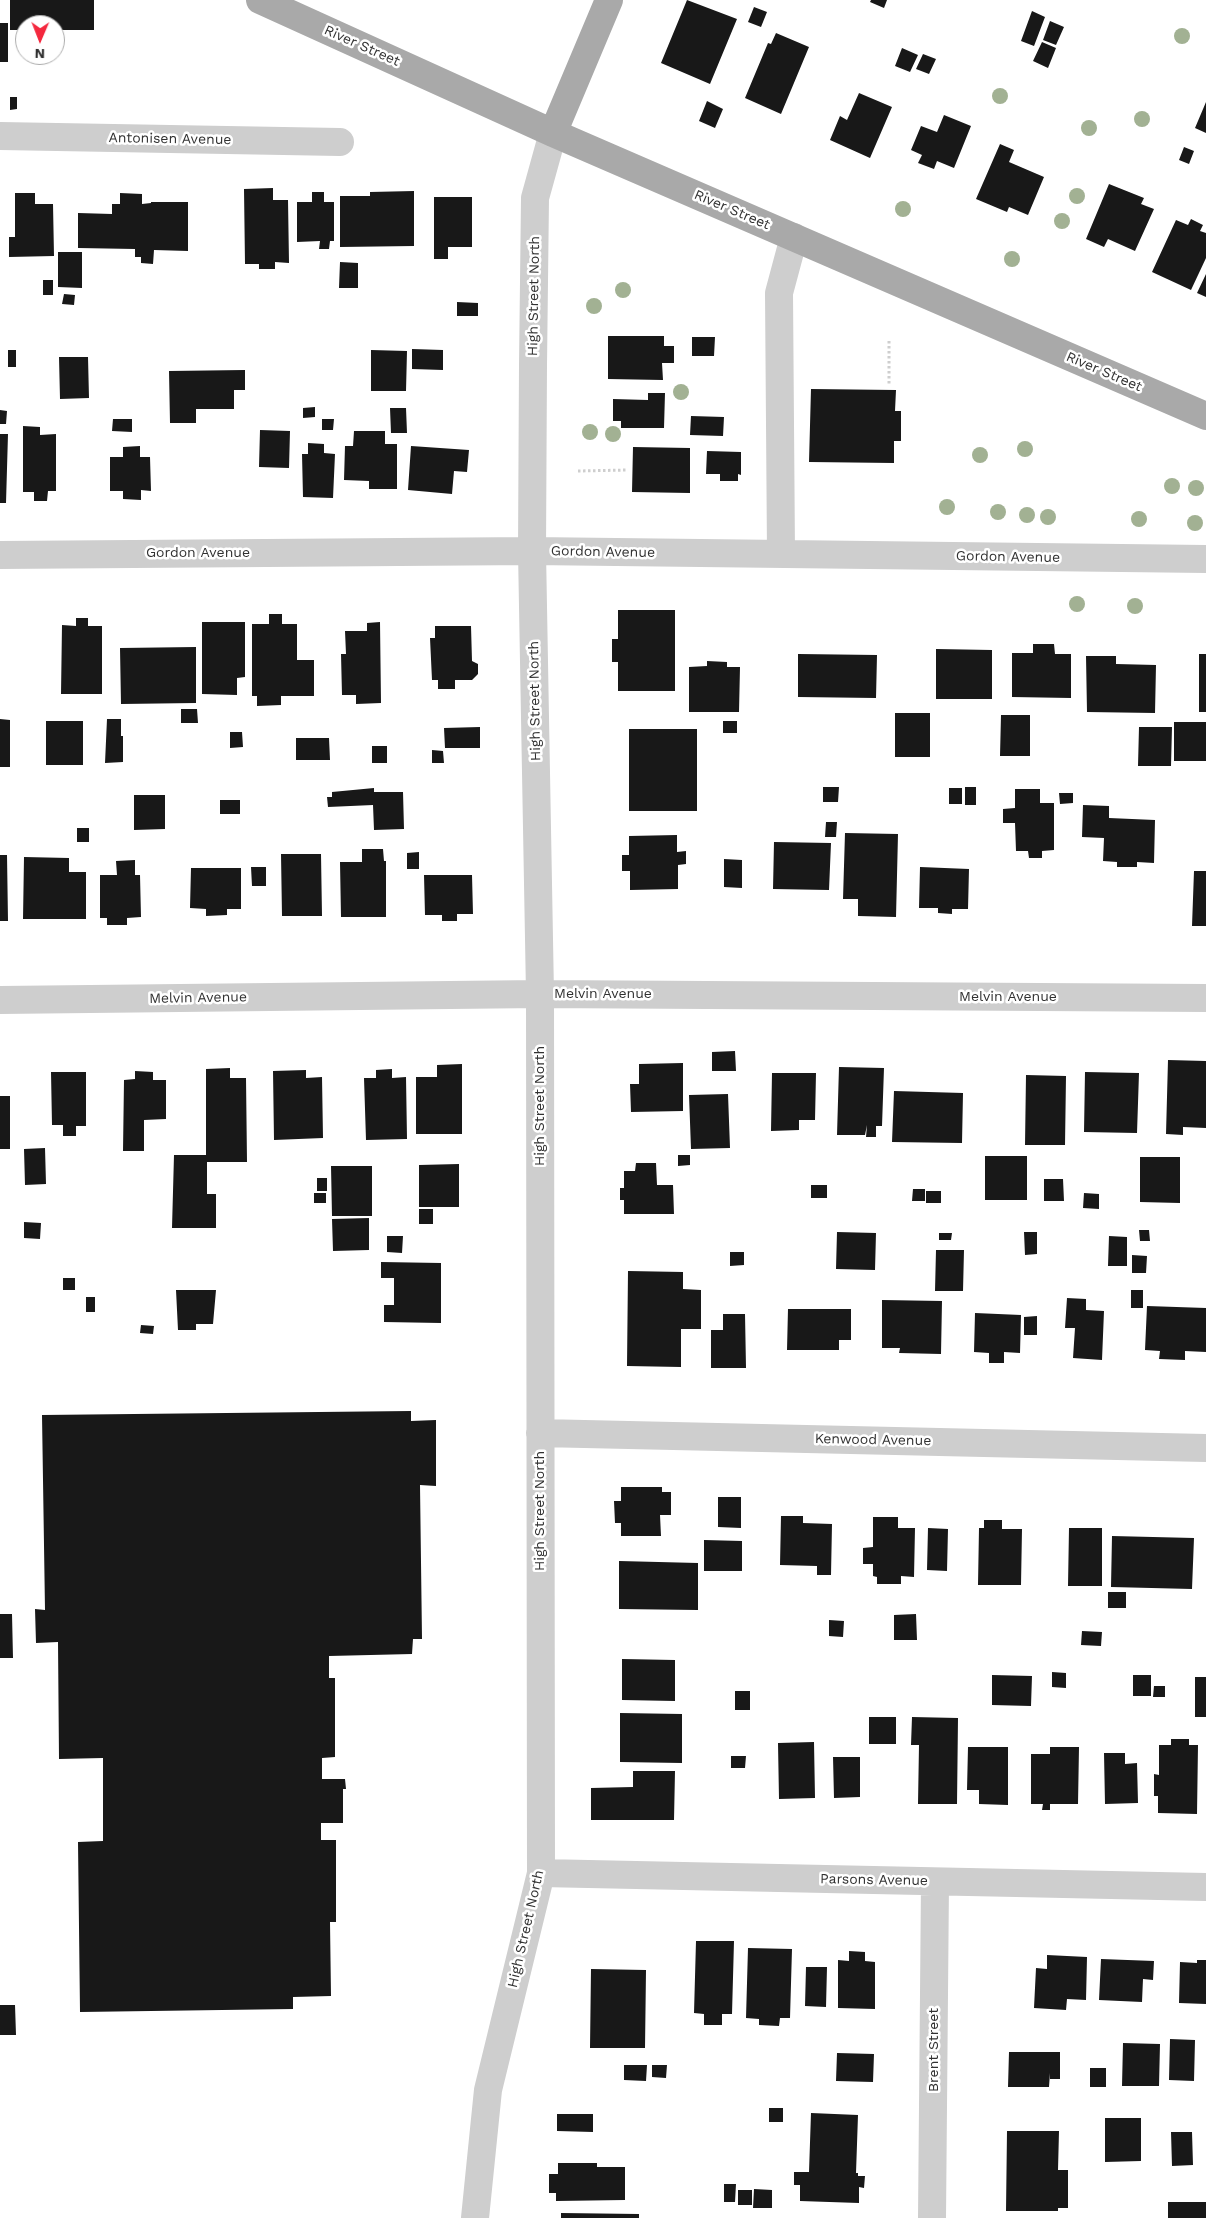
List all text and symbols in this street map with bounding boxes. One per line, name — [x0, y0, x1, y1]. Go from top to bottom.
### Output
north arrow — [15, 15, 65, 65]
street label: River Street — [322, 22, 402, 70]
text: N — [34, 46, 45, 62]
street label: Antonisen Avenue — [108, 130, 232, 148]
street label: River Street — [691, 186, 773, 234]
street label: High Street North — [525, 236, 543, 356]
street label: River Street — [1063, 348, 1145, 396]
street label: Gordon Avenue — [551, 543, 655, 561]
street label: Gordon Avenue — [146, 545, 250, 561]
street label: Gordon Avenue — [956, 548, 1060, 566]
street label: High Street North — [526, 641, 544, 761]
street label: Melvin Avenue — [554, 986, 652, 1002]
street label: Melvin Avenue — [149, 989, 247, 1007]
street label: Melvin Avenue — [959, 989, 1057, 1005]
street label: High Street North — [532, 1046, 548, 1166]
street label: Kenwood Avenue — [815, 1431, 931, 1449]
street label: High Street North — [532, 1451, 548, 1571]
street label: High Street North — [504, 1869, 548, 1989]
street label: Parsons Avenue — [820, 1871, 928, 1889]
street label: Brent Street — [926, 2008, 942, 2092]

